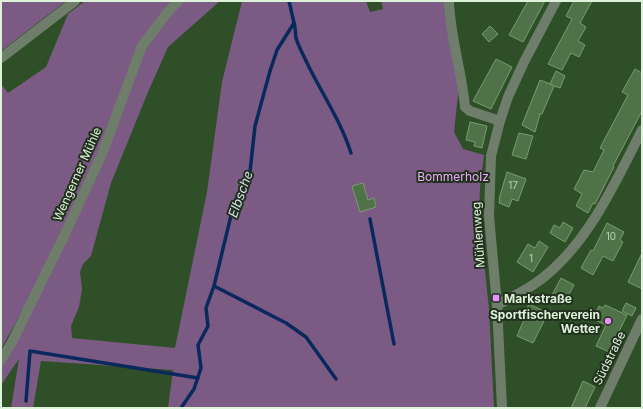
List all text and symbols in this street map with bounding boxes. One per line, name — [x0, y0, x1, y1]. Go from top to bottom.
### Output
street label: Wengerner Mühle — [50, 125, 104, 223]
water label: Elbsche — [224, 169, 256, 219]
park label: Bommerholz — [417, 169, 489, 184]
house number: 17 — [508, 179, 518, 191]
street label: Mühlenweg — [468, 202, 488, 268]
house number: 10 — [606, 230, 616, 242]
house number: 1 — [529, 252, 533, 264]
place label: Markstraße — [504, 291, 572, 306]
marker: Markstraße — [491, 293, 501, 303]
place label: Sportfischerverein Wetter — [490, 307, 600, 336]
marker: Sportfischerverein Wetter — [603, 316, 613, 326]
street label: Südstraße — [590, 329, 628, 387]

